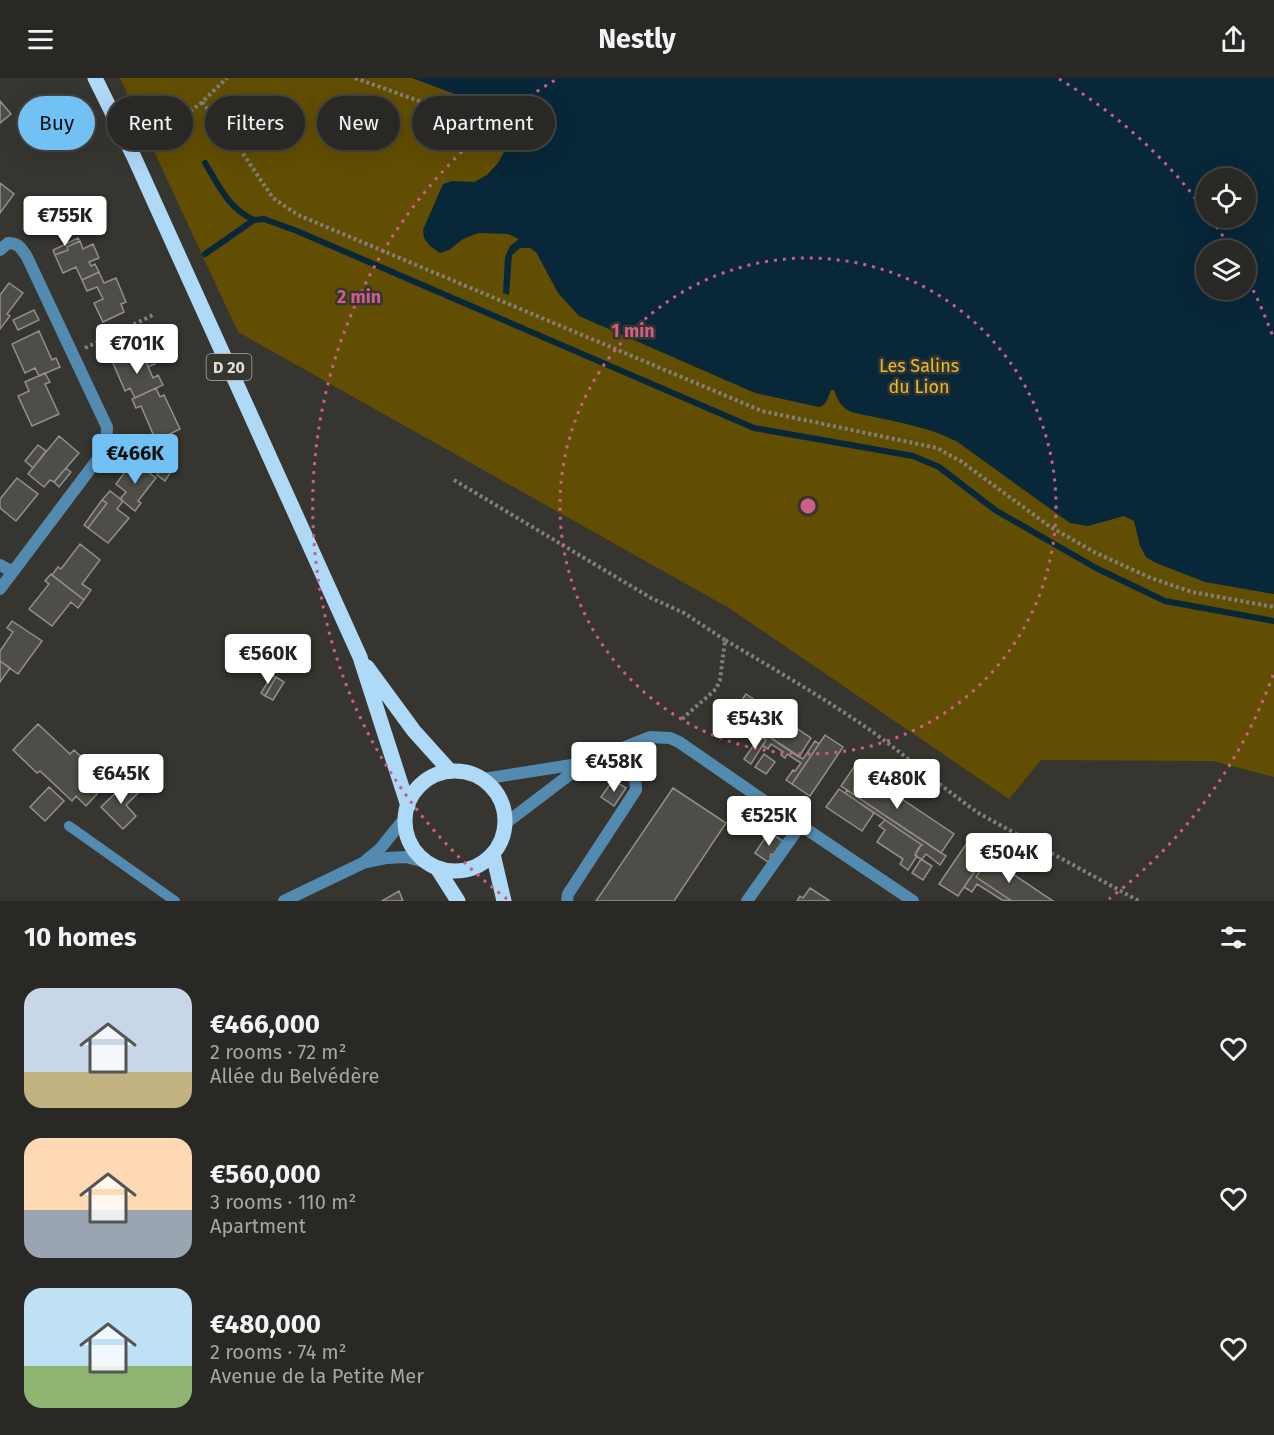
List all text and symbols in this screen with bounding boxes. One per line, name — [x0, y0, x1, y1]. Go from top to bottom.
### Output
icon: menu — [24, 23, 57, 56]
text: Nestly — [598, 23, 676, 55]
icon: share — [1217, 23, 1250, 56]
chip: Buy — [18, 96, 95, 150]
chip: Rent — [107, 96, 193, 150]
chip: Filters — [205, 96, 305, 150]
chip: New — [317, 96, 400, 150]
chip: Apartment — [412, 96, 555, 150]
map controls — [1196, 168, 1256, 300]
button: locate — [1196, 168, 1256, 228]
pin: €755K — [23, 196, 107, 247]
text: €755K — [38, 203, 92, 227]
button: layers — [1196, 240, 1256, 300]
text: 2 min — [337, 286, 381, 308]
text: 1 min — [611, 320, 655, 342]
pin: €701K — [95, 324, 179, 375]
text: €701K — [110, 331, 164, 355]
road number: D 20 — [206, 354, 252, 380]
park label: Les Salins du Lion — [879, 355, 959, 398]
pin: €466K — [93, 434, 177, 485]
text: €466K — [106, 441, 164, 465]
centre of rings — [798, 496, 818, 516]
pin: €560K — [226, 634, 310, 685]
text: €560K — [239, 641, 297, 665]
pin: €543K — [713, 699, 797, 750]
text: €543K — [727, 706, 783, 730]
pin: €458K — [572, 742, 656, 793]
text: €458K — [585, 749, 643, 773]
pin: €645K — [79, 754, 163, 805]
pin: €480K — [855, 759, 939, 810]
text: €645K — [92, 761, 150, 785]
text: €480K — [868, 766, 926, 790]
pin: €525K — [727, 796, 811, 847]
text: €525K — [741, 803, 797, 827]
pin: €504K — [967, 833, 1051, 884]
text: €504K — [980, 840, 1038, 864]
icon: filters — [1217, 921, 1250, 954]
text: 10 homes — [24, 922, 137, 953]
text: €466,000 — [210, 1009, 320, 1040]
icon: home — [72, 1012, 144, 1084]
icon: heart — [1217, 1032, 1250, 1065]
text: 2 rooms · 72 m² — [210, 1040, 346, 1064]
text: Allée du Belvédère — [210, 1064, 379, 1088]
text: €560,000 — [210, 1159, 321, 1190]
icon: home — [72, 1162, 144, 1234]
icon: heart — [1217, 1182, 1250, 1215]
text: 3 rooms · 110 m² — [210, 1190, 356, 1214]
text: Apartment — [210, 1214, 306, 1238]
text: €480,000 — [210, 1309, 321, 1340]
icon: home — [72, 1312, 144, 1384]
icon: heart — [1217, 1332, 1250, 1365]
text: 2 rooms · 74 m² — [210, 1340, 347, 1364]
text: Avenue de la Petite Mer — [210, 1364, 424, 1388]

